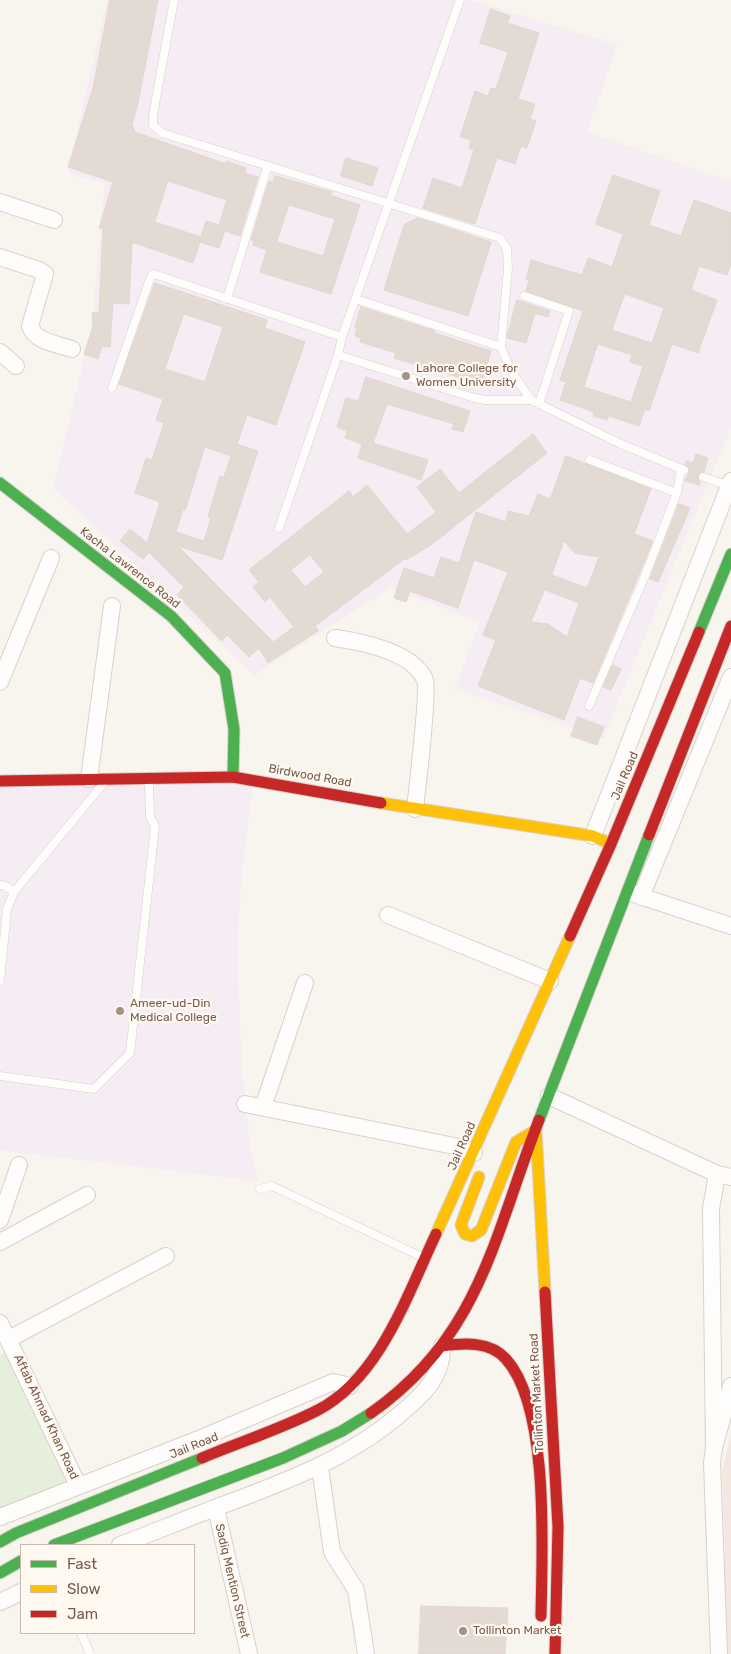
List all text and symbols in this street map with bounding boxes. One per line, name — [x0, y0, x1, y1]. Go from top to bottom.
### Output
place label: Lahore College for Women University — [416, 362, 518, 390]
marker: Lahore College for Women University — [400, 370, 412, 382]
street label: Kacha Lawrence Road — [77, 524, 183, 612]
street label: Jail Road — [608, 750, 642, 802]
street label: Birdwood Road — [267, 762, 353, 790]
place label: Ameer-ud-Din Medical College — [130, 997, 217, 1025]
marker: Ameer-ud-Din Medical College — [114, 1005, 126, 1017]
street label: Jail Road — [445, 1120, 479, 1172]
street label: Tollinton Market Road — [527, 1333, 547, 1453]
street label: Aftab Ahmad Khan Road — [11, 1352, 81, 1482]
street label: Jail Road — [167, 1430, 221, 1462]
street label: Sadiq Mention Street — [212, 1522, 252, 1640]
legend — [20, 1544, 195, 1634]
text: Fast — [67, 1555, 97, 1573]
text: Slow — [67, 1580, 100, 1598]
text: Jam — [67, 1605, 98, 1623]
place label: Tollinton Market — [473, 1624, 561, 1638]
marker: Tollinton Market — [457, 1625, 469, 1637]

